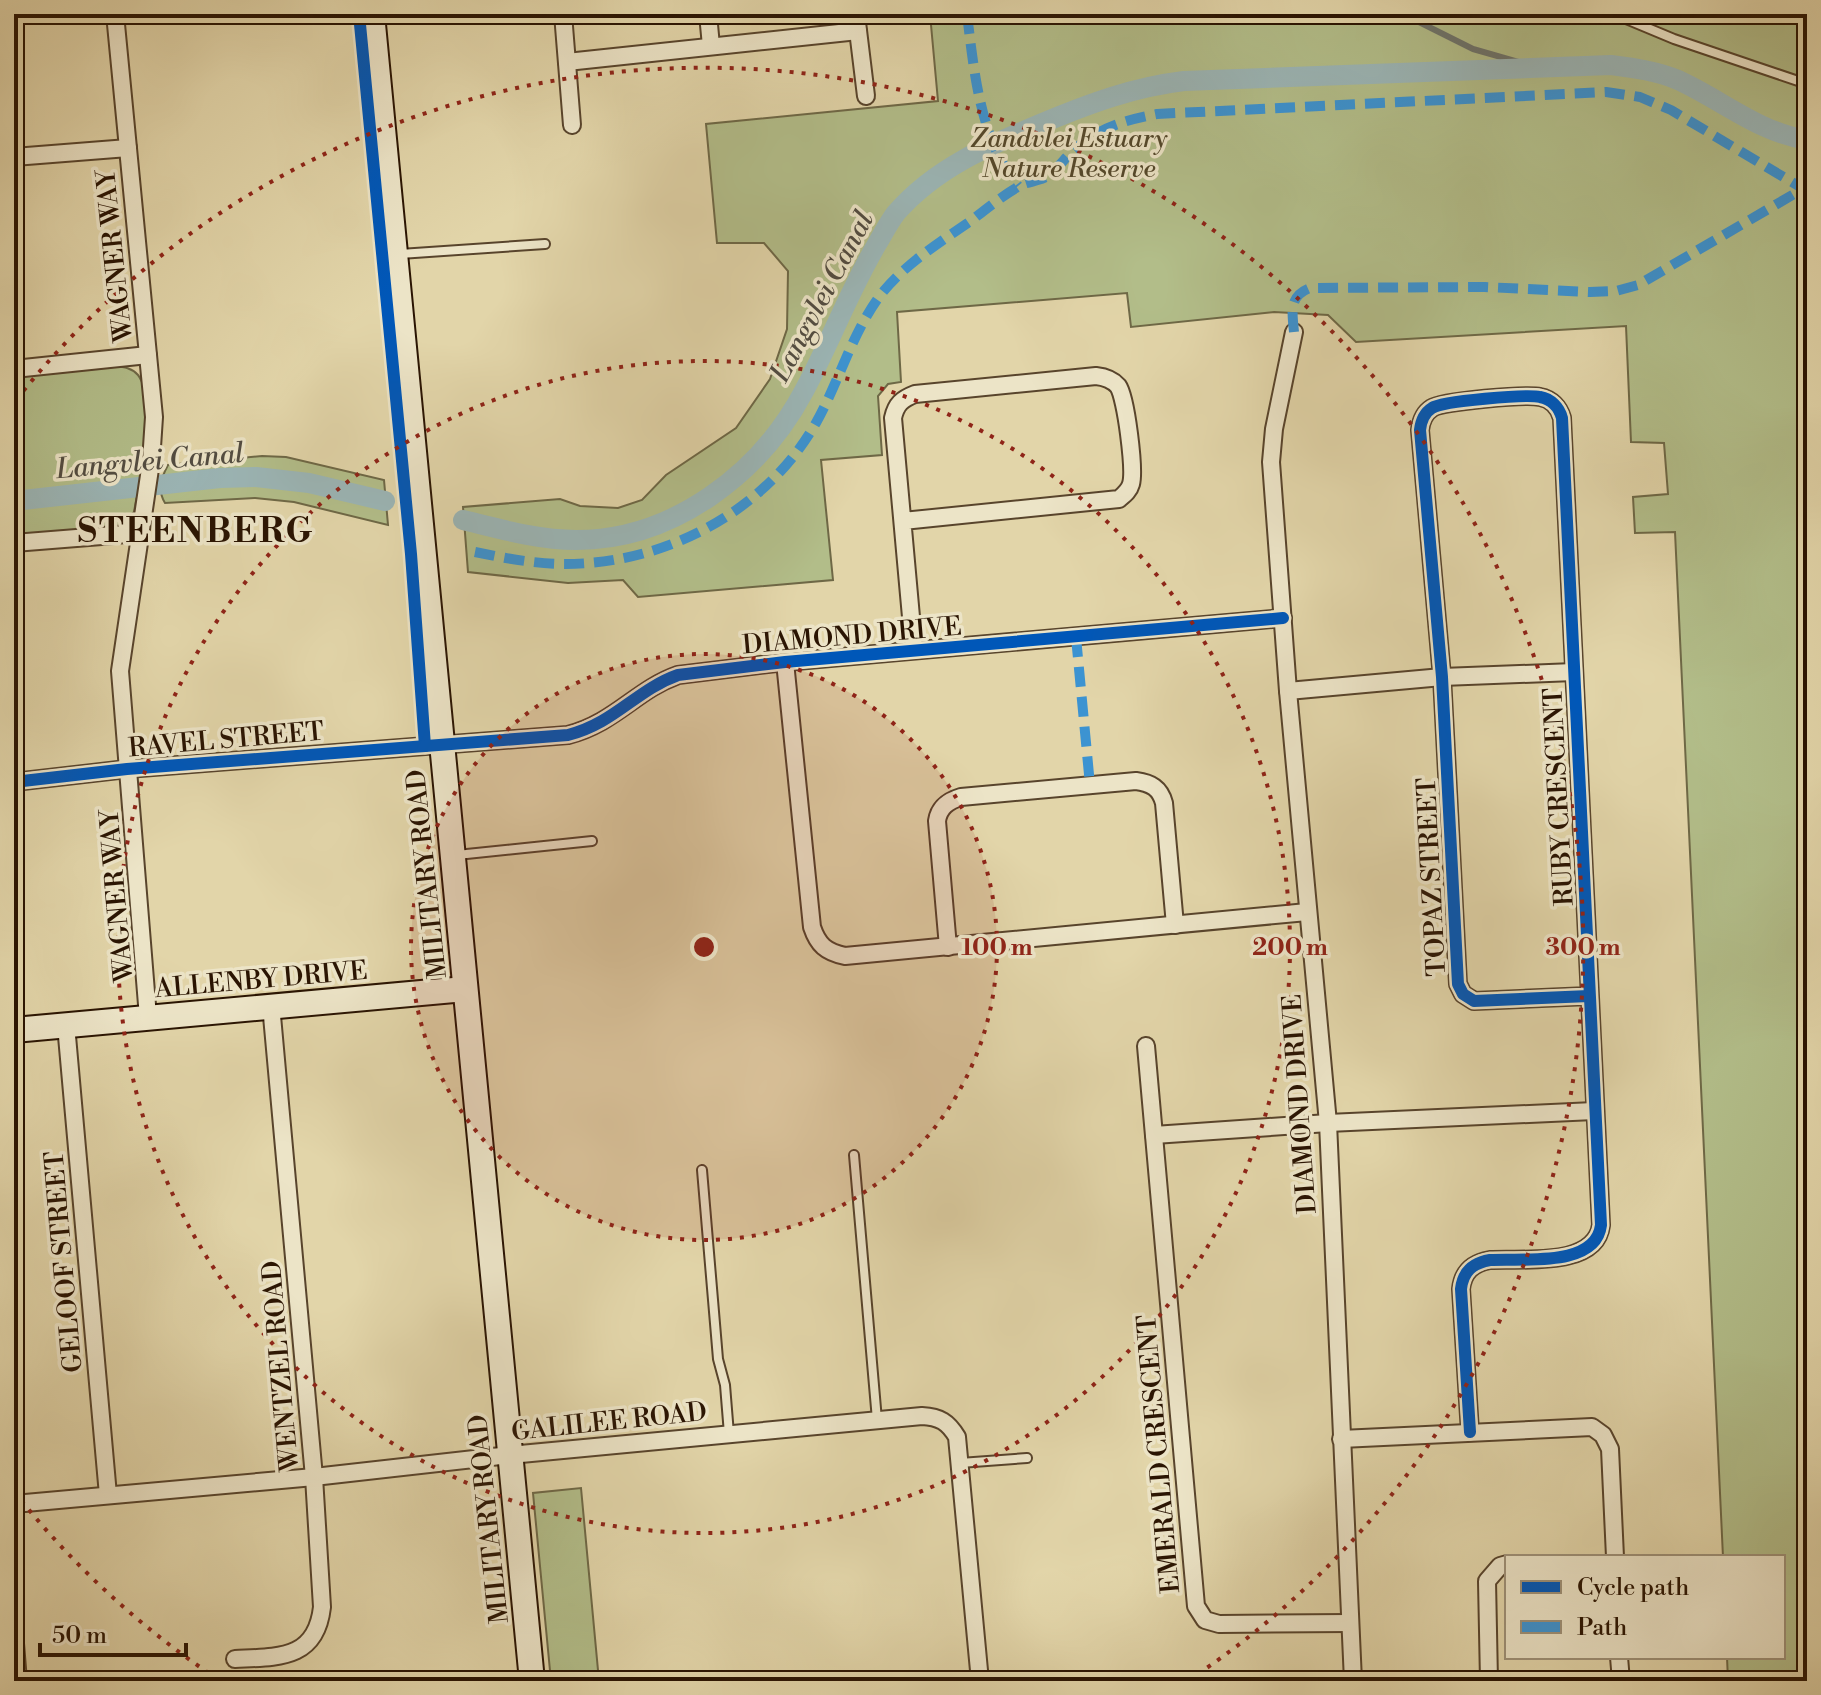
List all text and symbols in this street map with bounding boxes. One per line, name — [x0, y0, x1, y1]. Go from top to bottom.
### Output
park label: Zandvlei Estuary Nature Reserve — [970, 123, 1168, 185]
street label: WAGNER WAY — [90, 166, 140, 345]
water label: Langvlei Canal — [762, 205, 882, 389]
water label: Langvlei Canal — [54, 436, 245, 487]
district label: STEENBERG — [78, 511, 314, 553]
street label: DIAMOND DRIVE — [741, 610, 963, 662]
street label: RUBY CRESCENT — [1537, 687, 1581, 907]
street label: RAVEL STREET — [127, 715, 325, 764]
street label: MILITARY ROAD — [400, 768, 454, 980]
street label: TOPAZ STREET — [1411, 777, 1453, 977]
street label: WAGNER WAY — [93, 806, 141, 984]
centre of rings — [690, 933, 718, 961]
text: 100 m — [961, 933, 1033, 963]
text: 200 m — [1252, 933, 1328, 963]
text: 300 m — [1545, 933, 1621, 963]
street label: ALLENBY DRIVE — [152, 955, 369, 1005]
street label: DIAMOND DRIVE — [1276, 993, 1324, 1215]
street label: GELOOF STREET — [38, 1150, 90, 1374]
street label: WENTZEL ROAD — [256, 1259, 306, 1474]
street label: EMERALD CRESCENT — [1131, 1313, 1187, 1595]
street label: GALILEE ROAD — [510, 1396, 708, 1448]
street label: MILITARY ROAD — [462, 1413, 516, 1625]
legend — [1505, 1555, 1785, 1659]
text: Cycle path — [1577, 1573, 1689, 1603]
scale bar — [40, 1607, 186, 1657]
text: Path — [1577, 1613, 1627, 1643]
text: 50 m — [52, 1621, 107, 1651]

